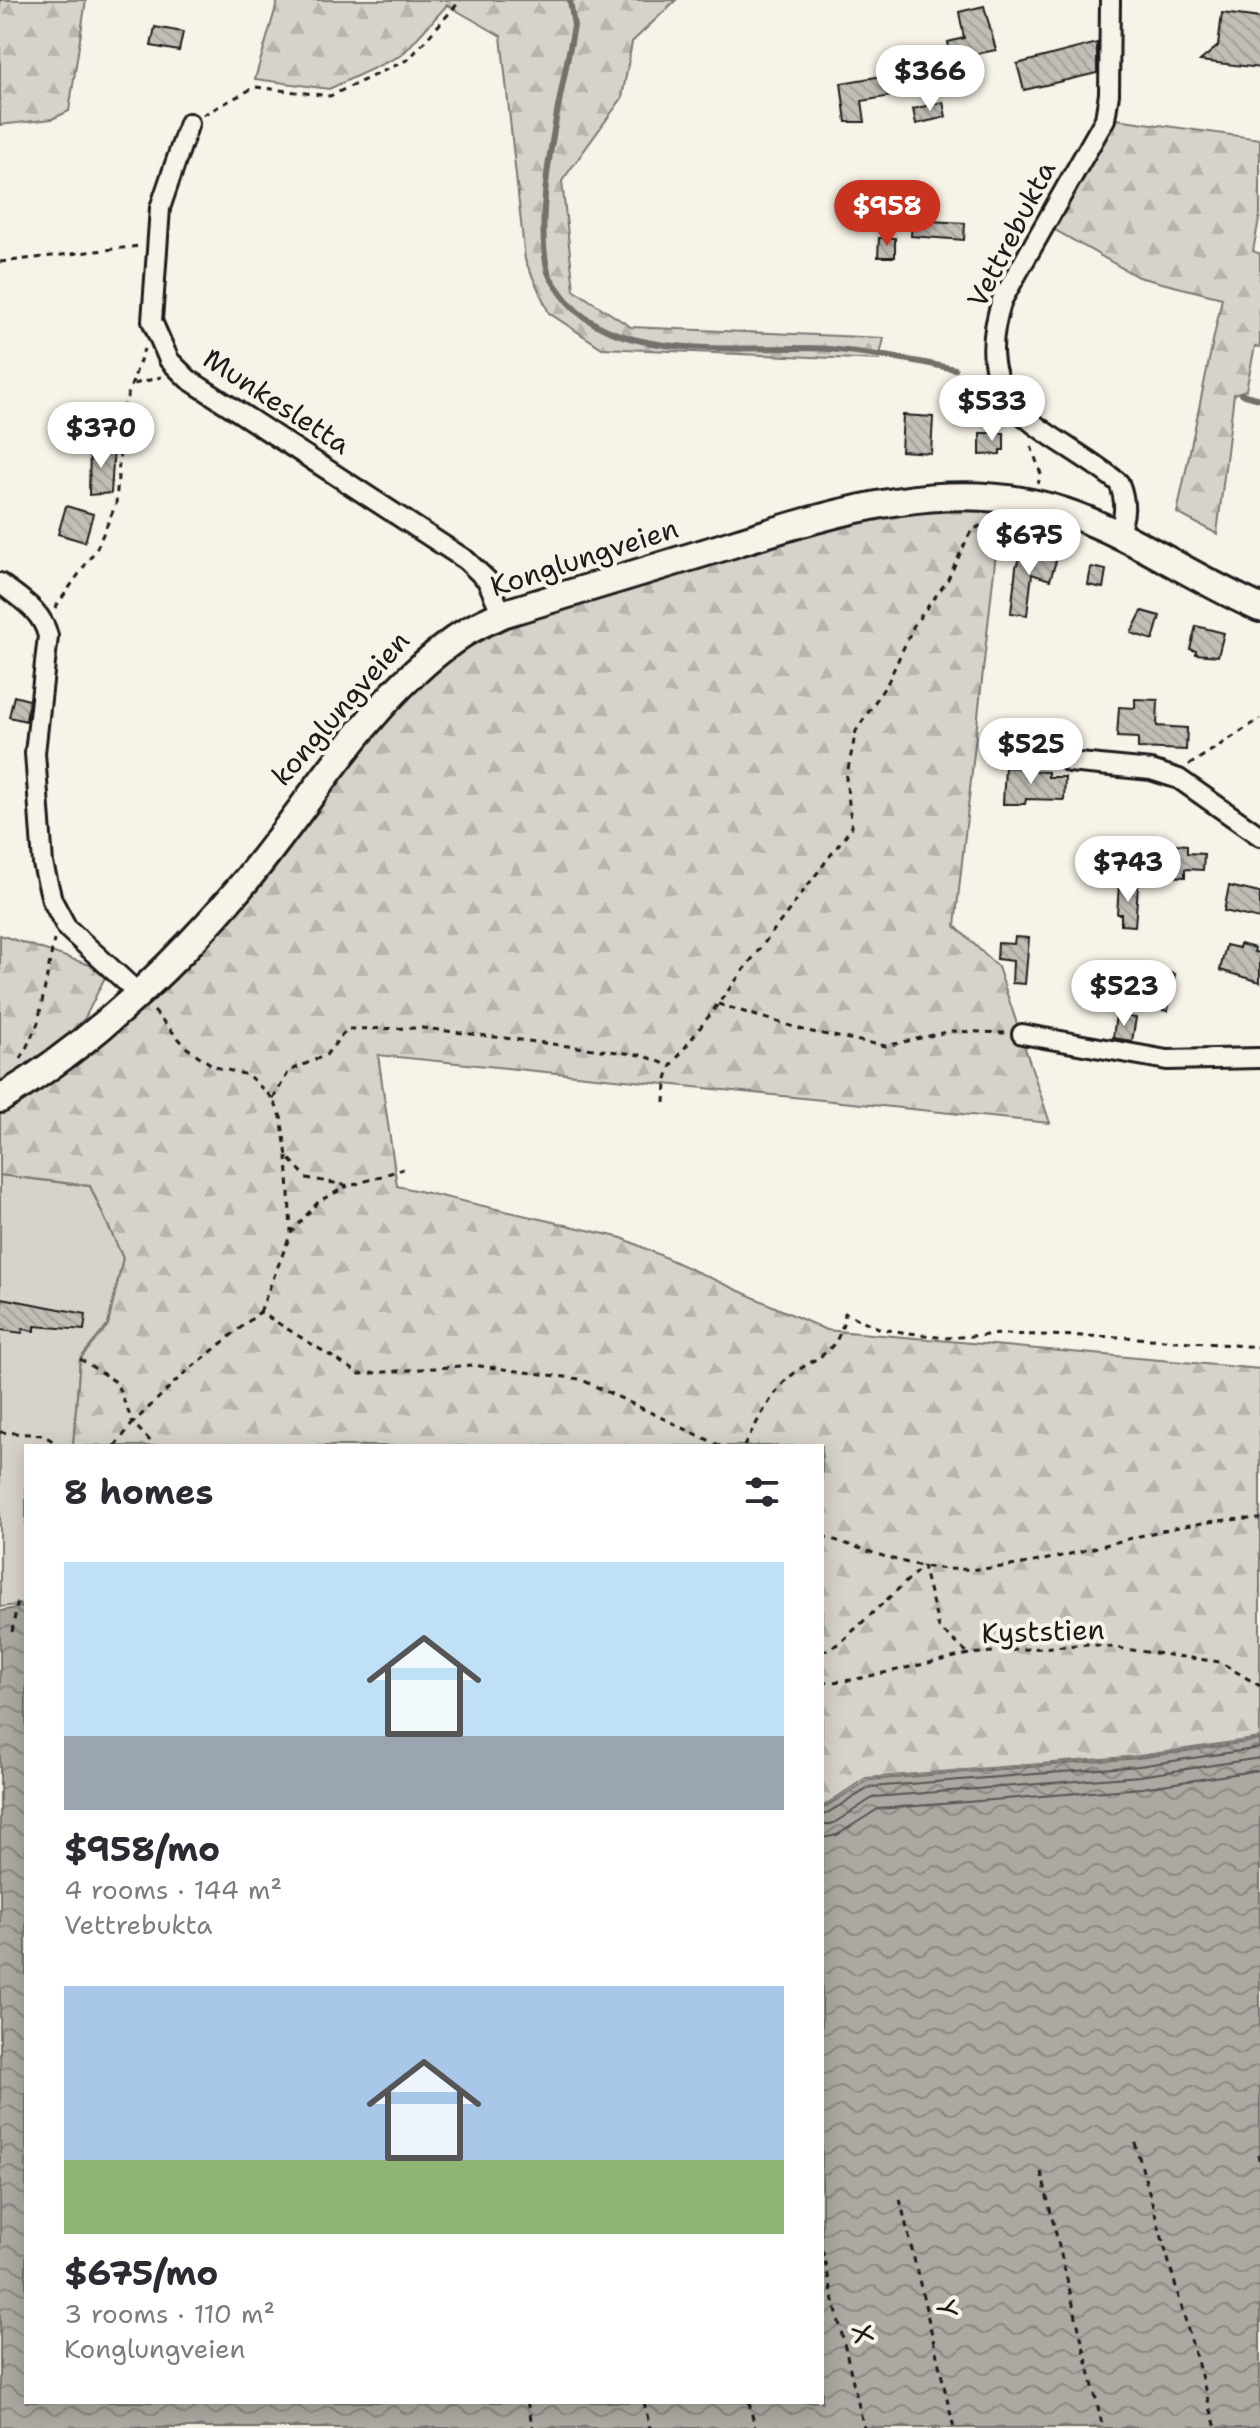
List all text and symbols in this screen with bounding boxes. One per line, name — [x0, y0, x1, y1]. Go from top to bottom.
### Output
pin: $366 — [883, 45, 977, 113]
text: $366 — [894, 53, 966, 88]
street label: Vettrebukta — [958, 154, 1064, 314]
pin: $958 — [840, 180, 934, 248]
text: $958 — [852, 188, 922, 223]
street label: Munkesletta — [196, 339, 358, 463]
pin: $533 — [945, 375, 1039, 443]
text: $533 — [957, 383, 1027, 418]
pin: $370 — [54, 402, 148, 470]
text: $370 — [65, 410, 137, 445]
street label: Konglungveien — [485, 509, 683, 605]
pin: $675 — [982, 509, 1076, 577]
text: $675 — [995, 517, 1063, 552]
street label: konglungveien — [262, 623, 418, 793]
pin: $525 — [984, 718, 1078, 786]
text: $525 — [997, 726, 1065, 761]
pin: $743 — [1081, 836, 1175, 904]
text: $743 — [1093, 844, 1163, 879]
pin: $523 — [1077, 960, 1171, 1028]
text: $523 — [1089, 968, 1159, 1003]
text: 8 homes — [64, 1469, 213, 1515]
icon: filters — [740, 1470, 784, 1514]
street label: Kyststien — [981, 1610, 1105, 1652]
icon: home — [352, 1614, 496, 1758]
text: $958/mo — [64, 1826, 220, 1872]
text: 4 rooms · 144 m² — [64, 1872, 282, 1907]
text: Vettrebukta — [64, 1907, 212, 1942]
icon: home — [352, 2038, 496, 2182]
text: $675/mo — [64, 2250, 218, 2296]
text: 3 rooms · 110 m² — [64, 2296, 275, 2331]
street label: Y — [927, 2296, 967, 2322]
street label: X — [842, 2321, 884, 2347]
text: Konglungveien — [64, 2331, 245, 2366]

